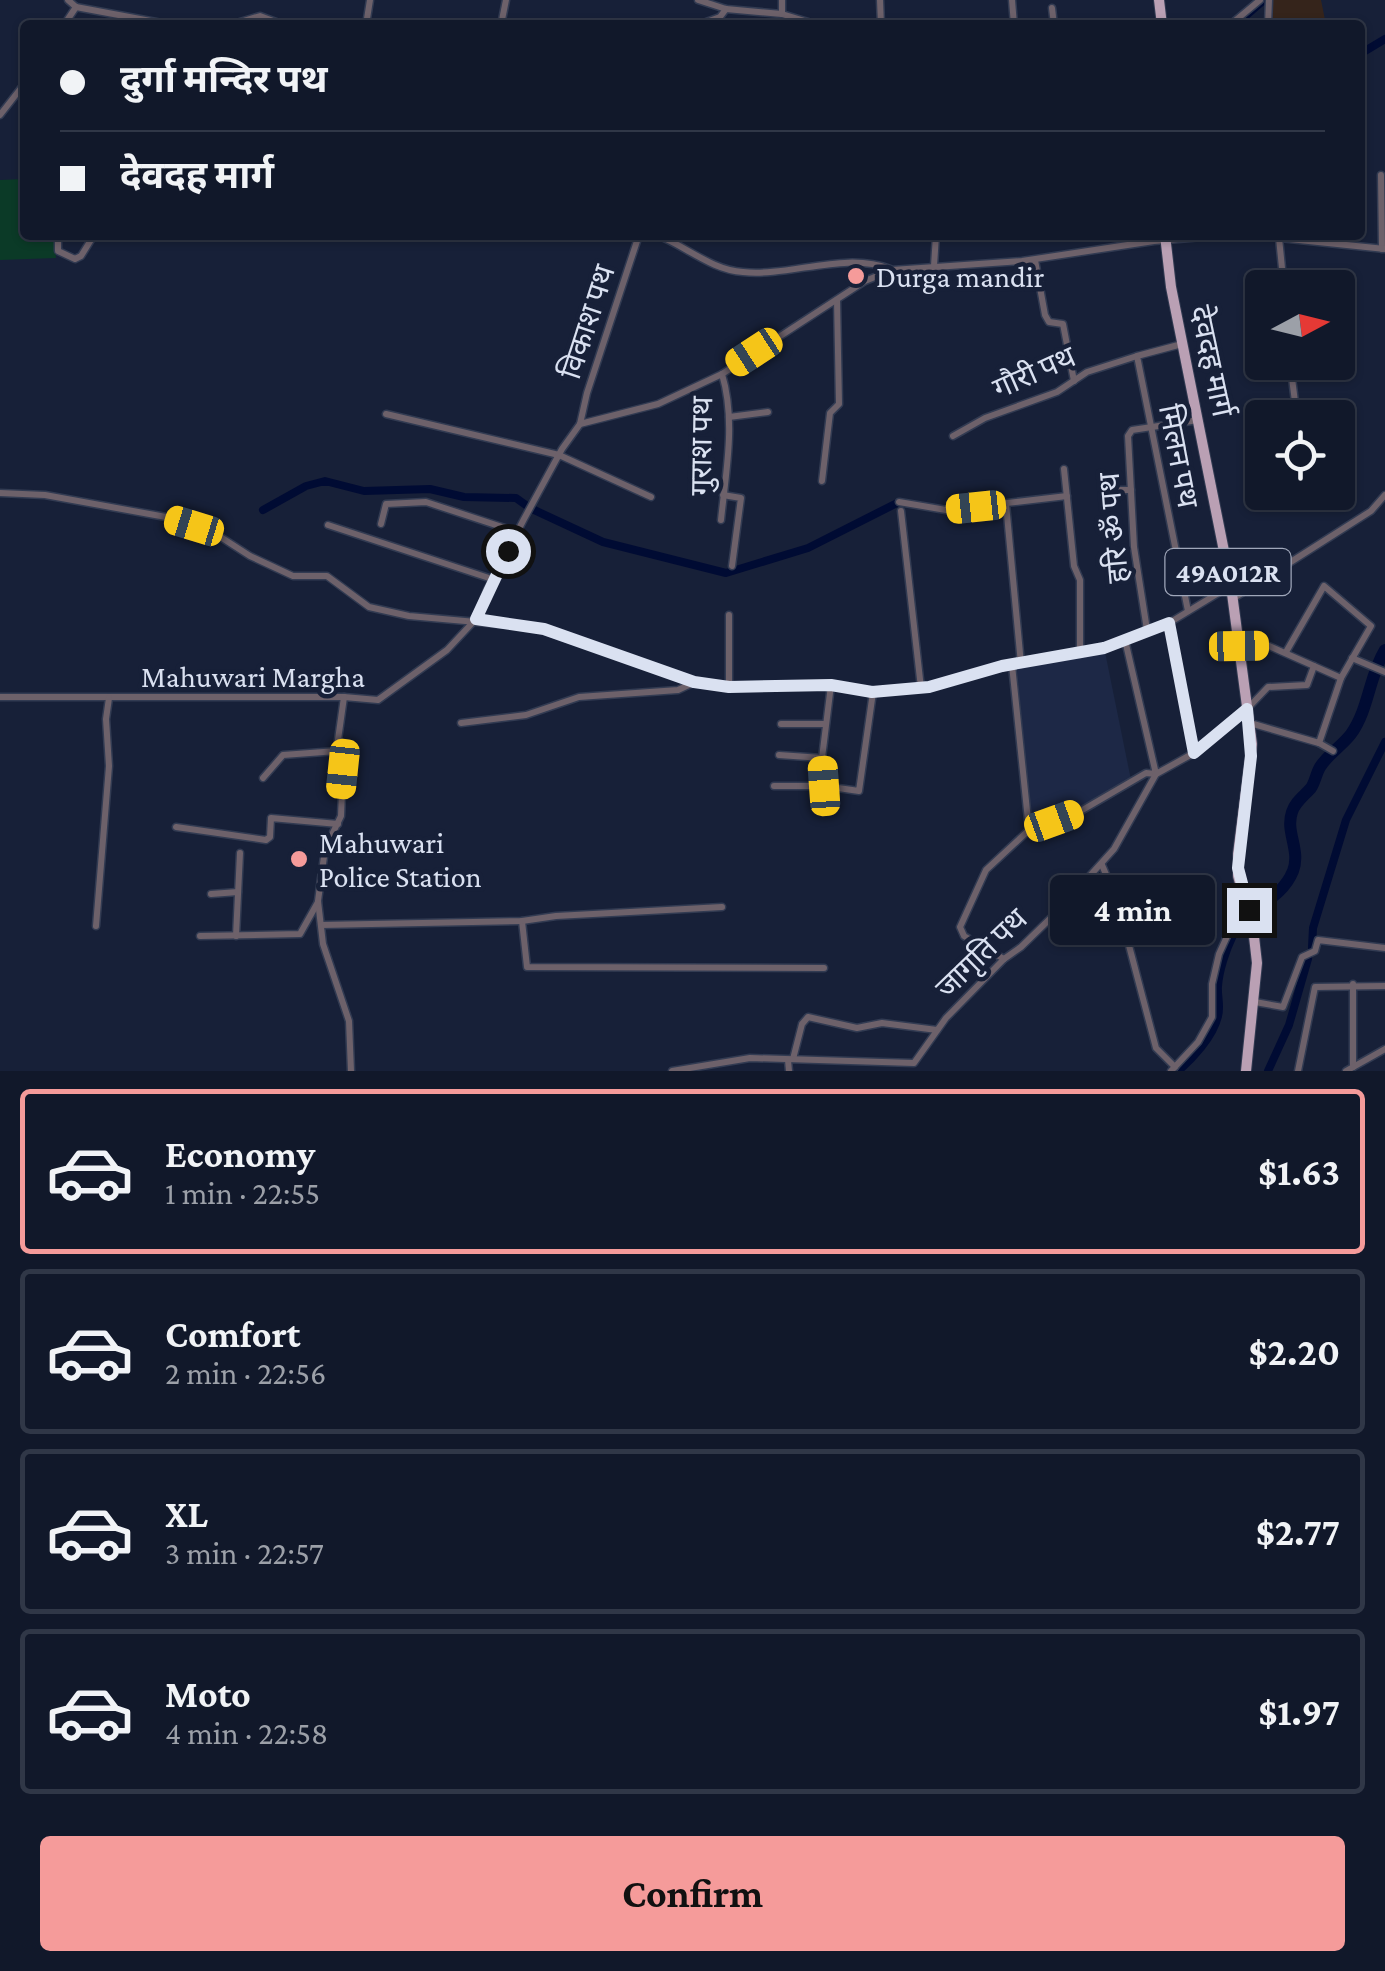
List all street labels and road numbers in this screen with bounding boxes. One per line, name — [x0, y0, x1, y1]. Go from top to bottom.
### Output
street label: विकाश पथ — [553, 260, 621, 383]
street label: देवदह मार्ग — [1184, 302, 1241, 421]
street label: गौरी पथ — [988, 339, 1081, 405]
street label: गुराश पथ — [684, 395, 720, 496]
street label: मिलन पथ — [1153, 402, 1205, 511]
street label: हरि ॐ पथ — [1092, 471, 1134, 585]
road number: 49A012R — [1166, 549, 1290, 595]
street label: Mahuwari Margha — [141, 660, 365, 694]
street label: जागृति पथ — [929, 901, 1036, 1006]

